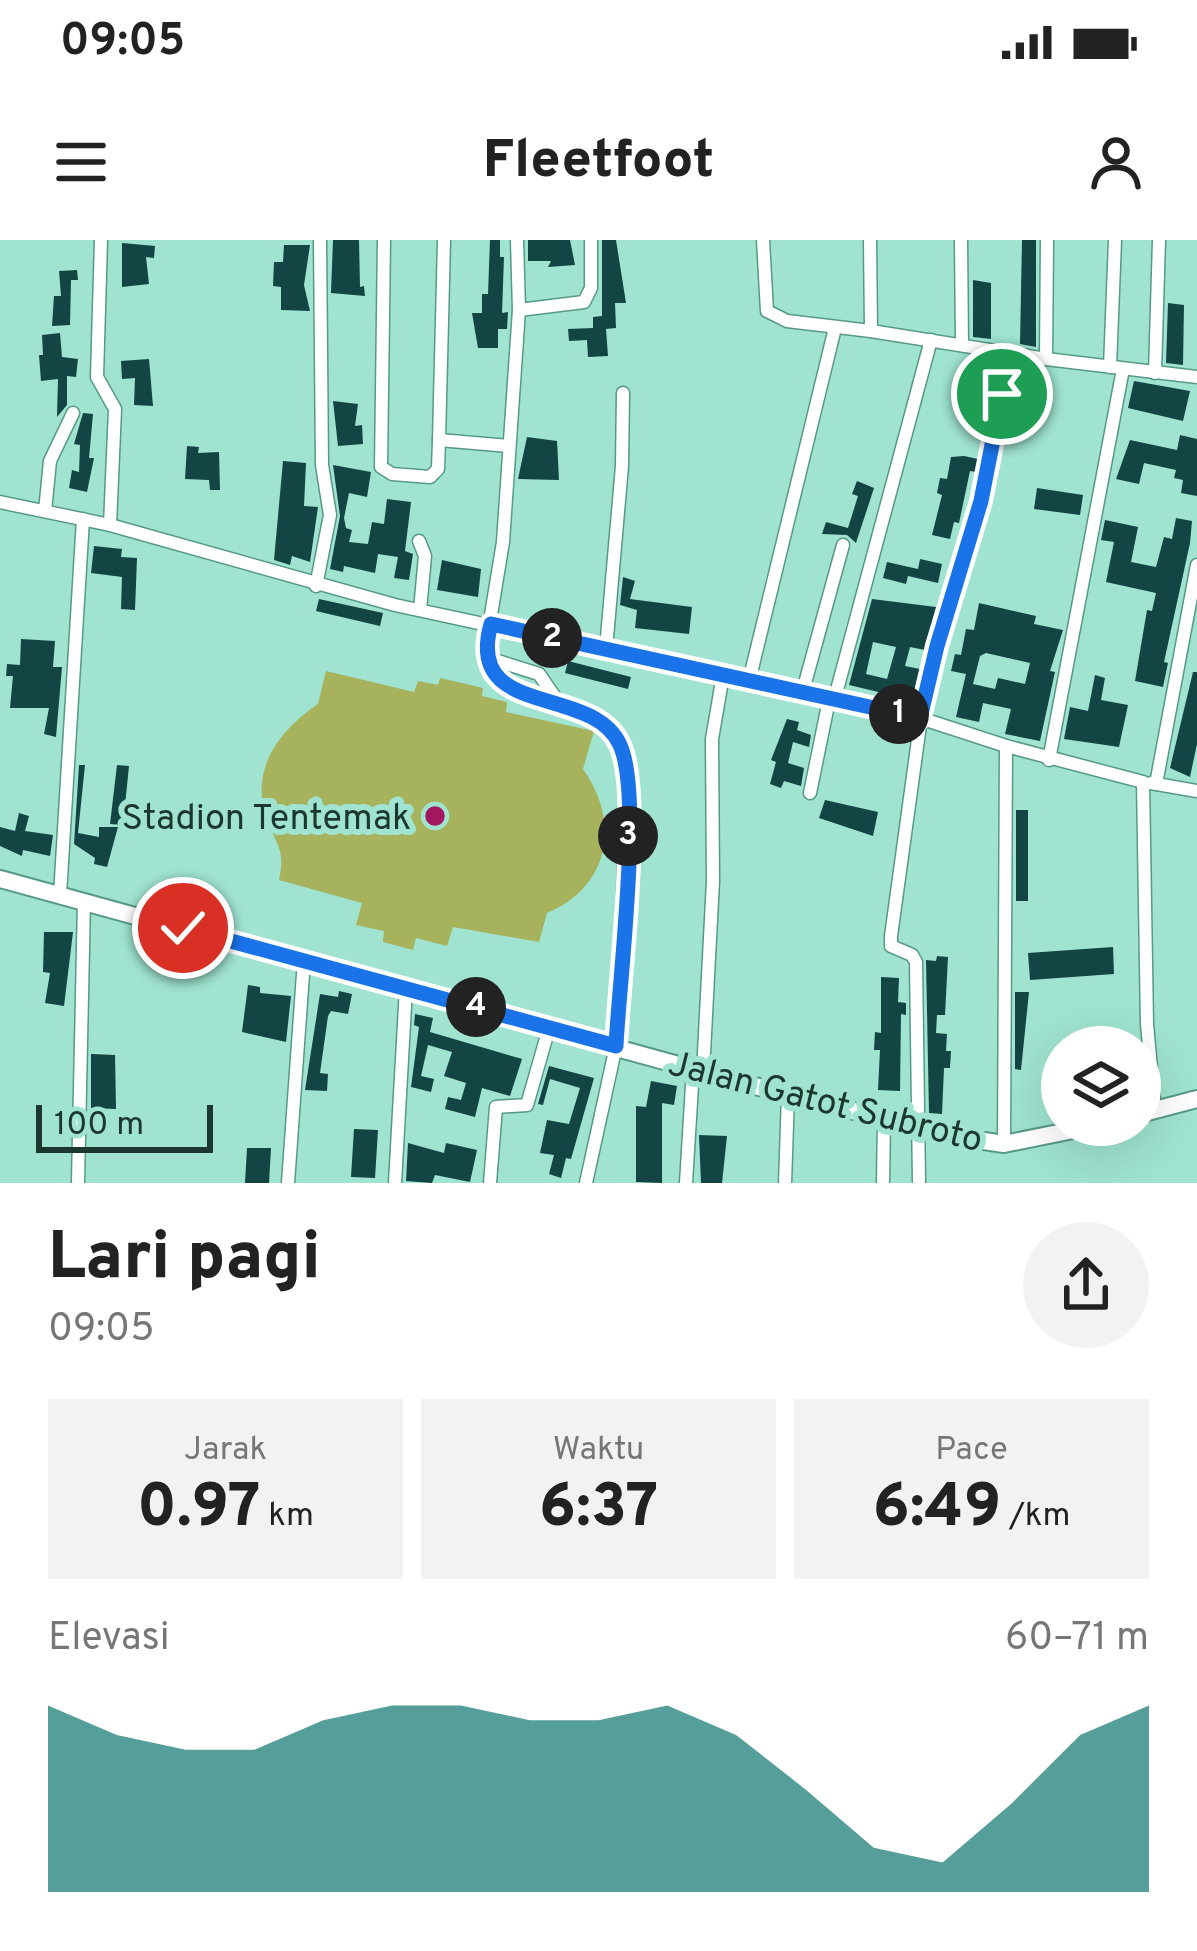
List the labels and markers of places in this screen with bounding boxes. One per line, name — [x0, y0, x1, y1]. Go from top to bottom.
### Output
pin — [951, 343, 1053, 445]
pin: 2 — [522, 608, 582, 668]
pin: 1 — [869, 684, 929, 744]
place label: Stadion Tentemak — [122, 797, 411, 843]
marker: Stadion Tentemak — [422, 803, 448, 829]
pin: 3 — [598, 806, 658, 866]
pin — [132, 877, 234, 979]
pin: 4 — [446, 977, 506, 1037]

